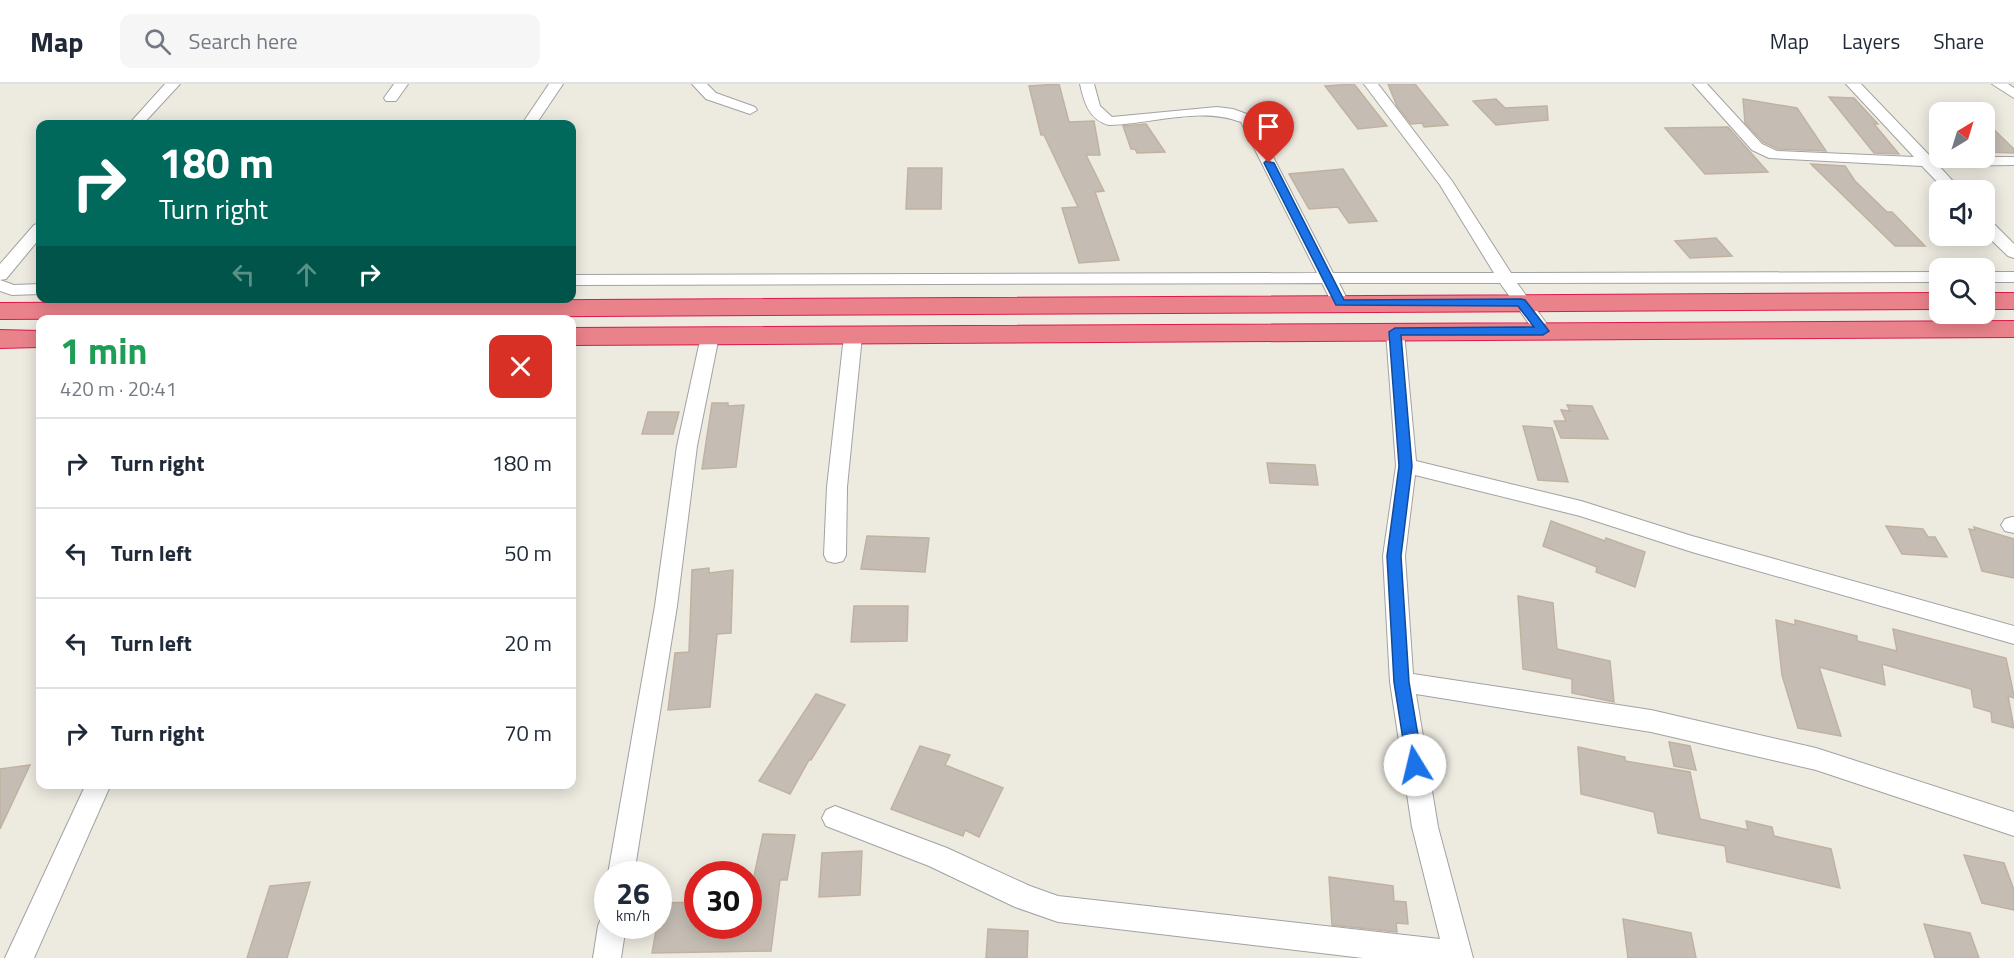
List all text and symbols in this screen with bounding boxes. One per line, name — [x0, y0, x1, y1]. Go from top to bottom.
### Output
search box — [120, 14, 540, 68]
text: Map — [30, 20, 84, 63]
text: Search here — [189, 24, 298, 58]
icon: search — [141, 25, 174, 58]
text: Map — [1770, 25, 1809, 57]
text: Layers — [1842, 25, 1900, 57]
text: Share — [1933, 25, 1984, 57]
pin — [1243, 101, 1294, 163]
north arrow — [1929, 102, 1995, 168]
map controls — [1929, 102, 1995, 324]
icon: arrive — [1252, 110, 1285, 143]
text: 180 m — [159, 130, 274, 194]
icon: right — [60, 144, 138, 222]
button: sound — [1929, 180, 1995, 246]
text: Turn right — [159, 188, 268, 229]
icon: left — [227, 258, 260, 291]
icon: ahead — [290, 258, 323, 291]
icon: right — [353, 258, 386, 291]
button: search — [1929, 258, 1995, 324]
text: 1 min — [60, 323, 147, 378]
button: close — [489, 335, 552, 398]
text: 420 m · 20:41 — [60, 373, 177, 404]
text: Turn right — [111, 446, 205, 480]
text: 180 m — [492, 446, 552, 480]
icon: right — [60, 447, 93, 480]
text: Turn left — [111, 536, 192, 570]
text: 50 m — [504, 536, 552, 570]
icon: left — [60, 537, 93, 570]
text: Turn left — [111, 626, 192, 660]
text: 20 m — [504, 626, 552, 660]
icon: left — [60, 627, 93, 660]
text: Turn right — [111, 716, 205, 750]
text: 70 m — [504, 716, 552, 750]
icon: right — [60, 717, 93, 750]
position arrow — [1383, 733, 1447, 797]
speed limit sign: 30 — [684, 861, 762, 939]
text: 26 — [616, 870, 650, 916]
text: km/h — [616, 904, 650, 927]

